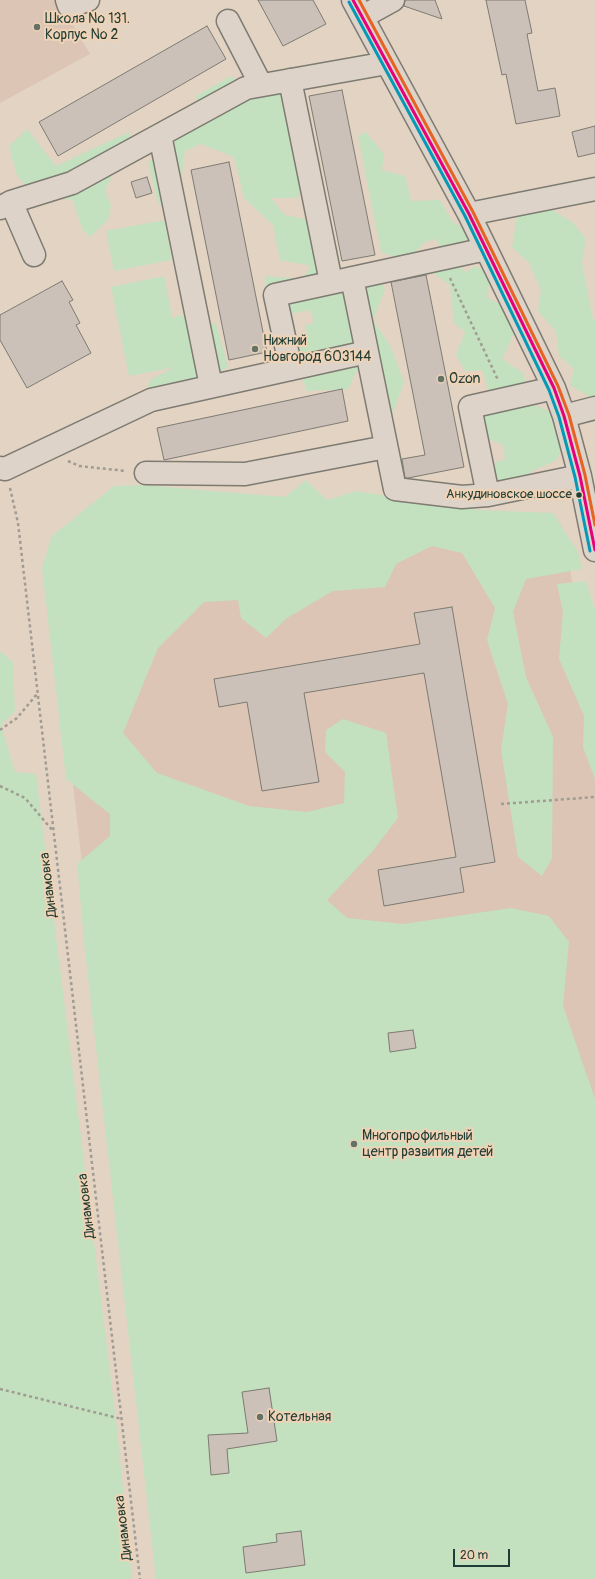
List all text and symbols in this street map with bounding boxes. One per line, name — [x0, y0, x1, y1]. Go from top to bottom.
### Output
place label: Школа № 131. Корпус № 2 — [45, 11, 130, 44]
marker: Школа № 131. Корпус № 2 — [32, 22, 42, 32]
place label: Нижний Новгород 603144 — [263, 333, 371, 366]
marker: Нижний Новгород 603144 — [250, 344, 260, 354]
place label: Ozon — [449, 371, 480, 387]
marker: Ozon — [436, 374, 446, 384]
place label: Анкудиновское шоссе — [446, 487, 572, 503]
marker: Анкудиновское шоссе — [574, 490, 584, 500]
street label: Динамовка — [37, 851, 61, 919]
place label: Многопрофильный центр развития детей — [362, 1128, 493, 1160]
marker: Многопрофильный центр развития детей — [349, 1139, 359, 1149]
street label: Динамовка — [75, 1172, 99, 1240]
place label: Котельная — [268, 1409, 331, 1425]
marker: Котельная — [255, 1412, 265, 1422]
street label: Динамовка — [112, 1494, 136, 1562]
scale bar — [455, 1541, 512, 1567]
text: 20 m — [460, 1548, 488, 1563]

